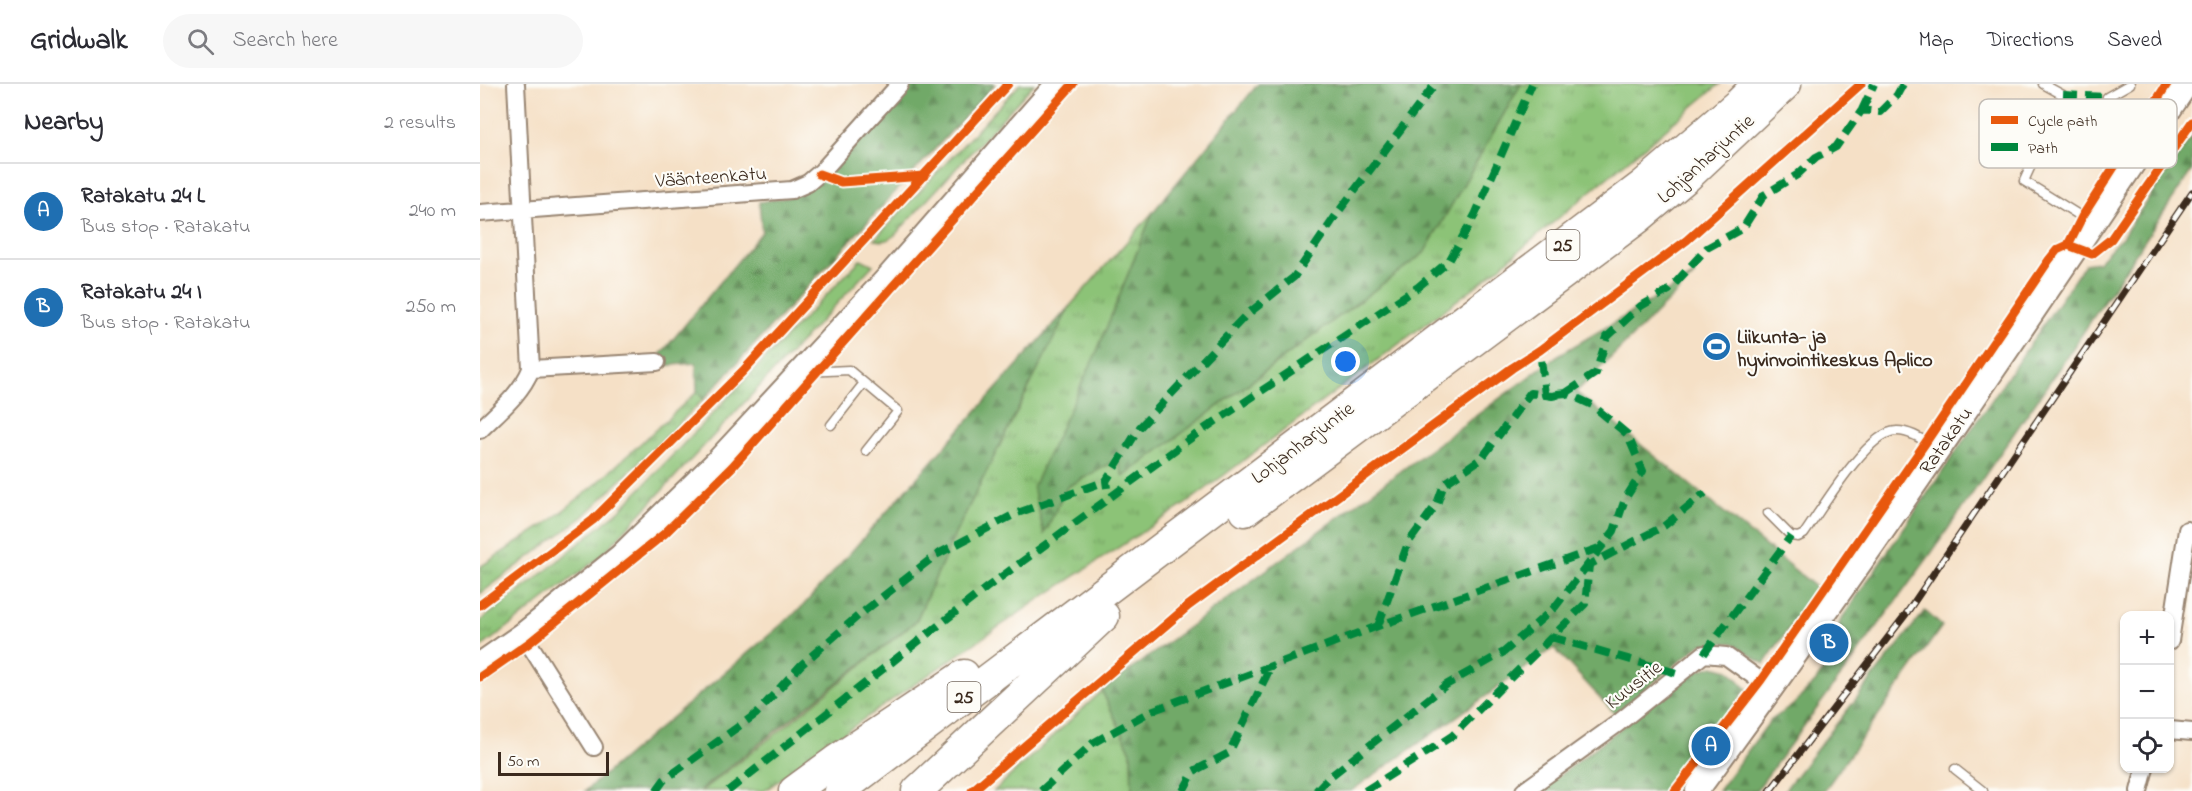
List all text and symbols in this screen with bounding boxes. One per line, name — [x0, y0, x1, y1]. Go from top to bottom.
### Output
search box — [163, 14, 583, 68]
text: Gridwalk — [30, 21, 127, 62]
icon: search — [184, 25, 217, 58]
text: Search here — [232, 25, 338, 57]
text: Map — [1918, 26, 1954, 56]
text: Directions — [1987, 26, 2074, 56]
text: Saved — [2107, 26, 2162, 56]
legend — [1979, 99, 2177, 168]
text: Nearby — [24, 104, 103, 142]
street label: Lohjanharjuntie — [1651, 108, 1762, 212]
text: 2 results — [384, 109, 456, 138]
text: Cycle path — [2028, 110, 2097, 134]
text: Path — [2028, 137, 2058, 161]
street label: Väänteenkatu — [653, 160, 768, 197]
text: Ratakatu 24 L — [81, 181, 205, 213]
text: A — [37, 197, 50, 226]
text: 240 m — [409, 197, 456, 226]
text: Bus stop · Ratakatu — [81, 213, 251, 242]
road number: 25 — [1546, 230, 1580, 260]
text: Ratakatu 24 I — [81, 277, 202, 309]
text: B — [37, 293, 50, 322]
text: 250 m — [405, 293, 456, 322]
text: Bus stop · Ratakatu — [81, 309, 251, 338]
place label: Liikunta- ja hyvinvointikeskus Aplico — [1737, 324, 1933, 377]
sports icon: Liikunta- ja hyvinvointikeskus Aplico — [1700, 331, 1732, 363]
your location — [1331, 347, 1360, 376]
street label: Lohjanharjuntie — [1246, 396, 1361, 492]
street label: Ratakatu — [1913, 402, 1981, 481]
map controls — [2120, 611, 2174, 773]
button: + — [2120, 611, 2174, 665]
pin: B — [1810, 620, 1848, 666]
street label: Kuusitie — [1600, 654, 1669, 718]
button: − — [2120, 665, 2174, 719]
road number: 25 — [948, 682, 980, 712]
button: locate — [2120, 719, 2174, 773]
pin: A — [1692, 724, 1730, 768]
scale bar — [498, 749, 609, 776]
text: 50 m — [507, 750, 539, 774]

